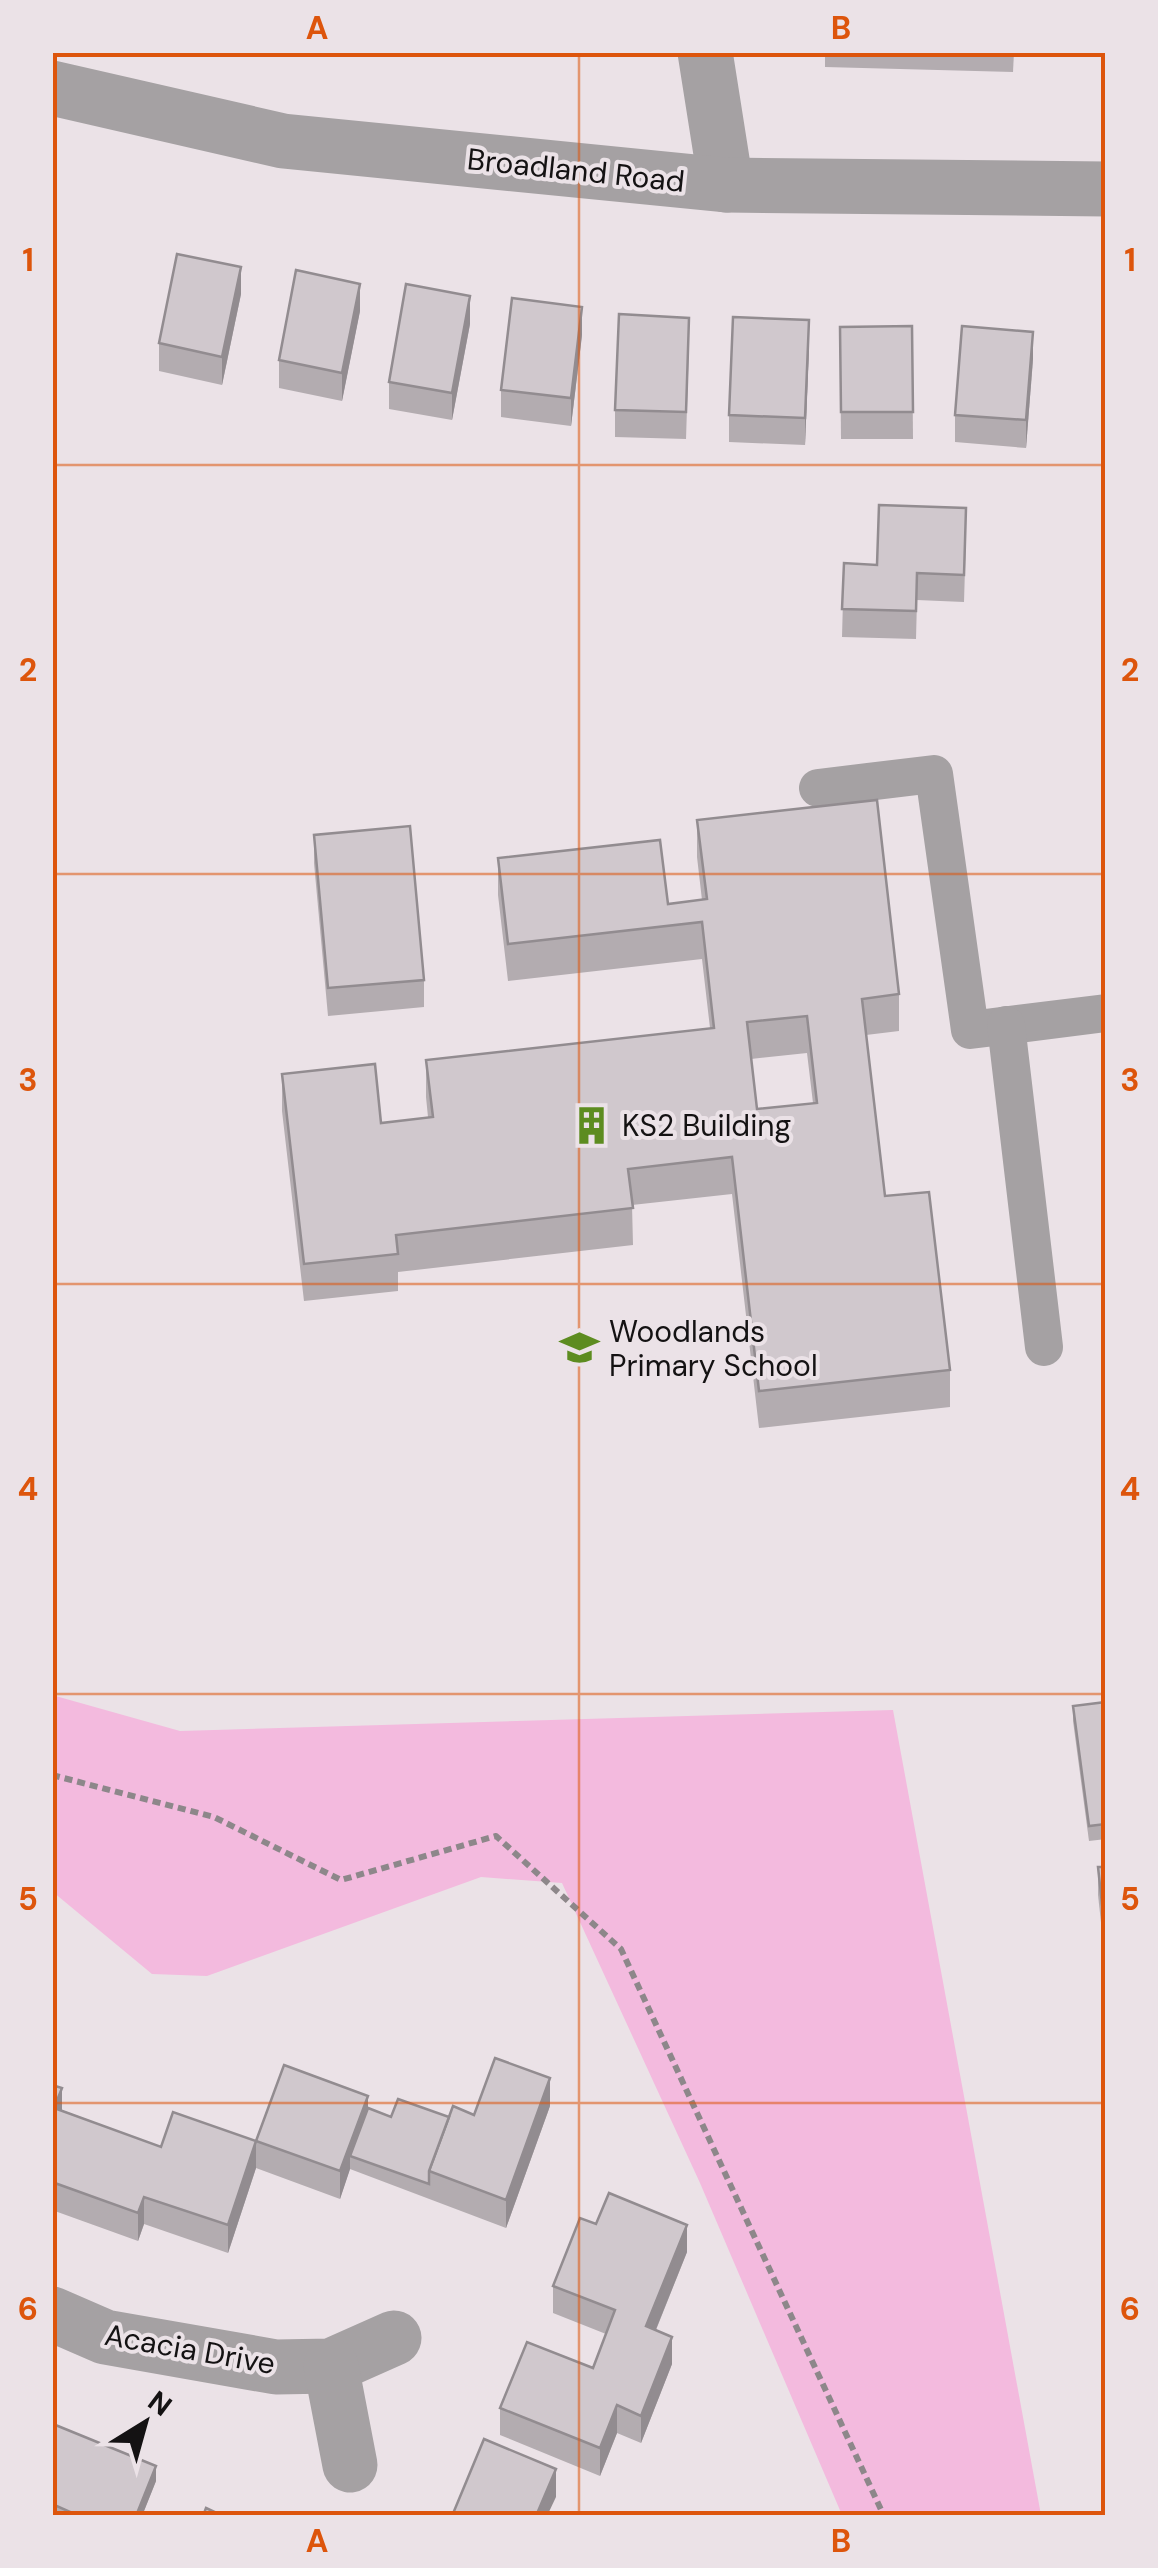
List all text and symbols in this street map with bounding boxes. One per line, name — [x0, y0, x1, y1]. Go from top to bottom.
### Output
text: A — [306, 7, 328, 49]
text: B — [831, 7, 851, 49]
street label: Broadland Road — [465, 139, 687, 201]
text: 1 — [22, 239, 34, 281]
text: 1 — [1124, 239, 1136, 281]
text: 2 — [19, 649, 37, 691]
text: 2 — [1121, 649, 1139, 691]
text: 3 — [18, 1059, 38, 1101]
text: 3 — [1120, 1059, 1140, 1101]
building icon: KS2 Building — [571, 1104, 613, 1146]
place label: KS2 Building — [622, 1106, 791, 1145]
place label: Woodlands Primary School — [609, 1312, 818, 1385]
school or university icon: Woodlands Primary School — [558, 1327, 600, 1369]
text: 4 — [18, 1468, 38, 1510]
text: 4 — [1120, 1468, 1140, 1510]
text: 5 — [18, 1878, 38, 1920]
text: 5 — [1120, 1878, 1140, 1920]
text: 6 — [18, 2288, 38, 2330]
text: 6 — [1120, 2288, 1140, 2330]
street label: Acacia Drive — [102, 2315, 278, 2383]
north arrow — [95, 2373, 195, 2473]
text: N — [140, 2383, 179, 2424]
text: A — [306, 2520, 328, 2562]
text: B — [831, 2520, 851, 2562]

